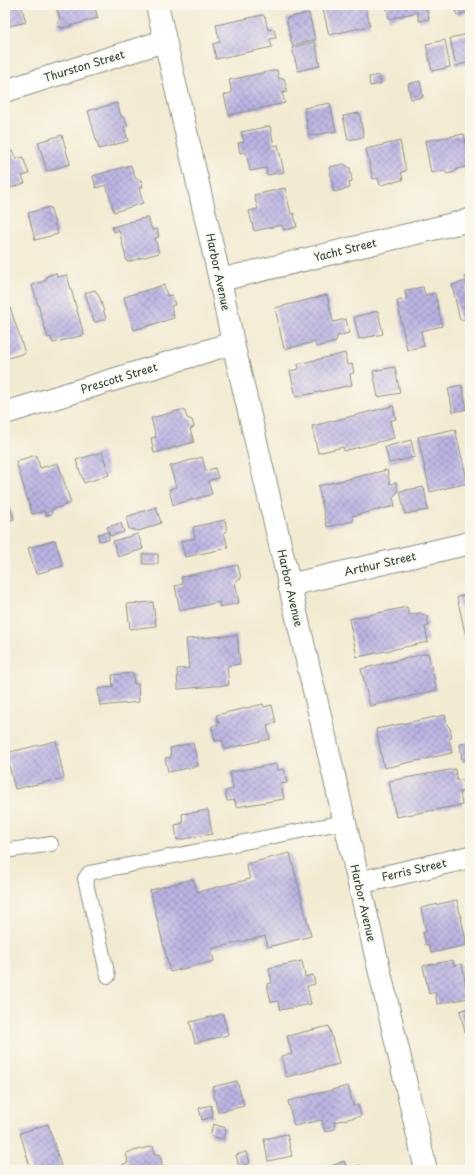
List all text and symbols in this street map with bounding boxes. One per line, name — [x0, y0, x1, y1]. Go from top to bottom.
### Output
street label: Thurston Street — [41, 45, 127, 86]
street label: Harbor Avenue — [202, 232, 235, 312]
street label: Yacht Street — [312, 234, 378, 266]
street label: Prescott Street — [78, 358, 159, 397]
street label: Arthur Street — [342, 547, 417, 580]
street label: Harbor Avenue — [273, 548, 308, 628]
street label: Ferris Street — [380, 854, 448, 885]
street label: Harbor Avenue — [346, 863, 381, 943]

